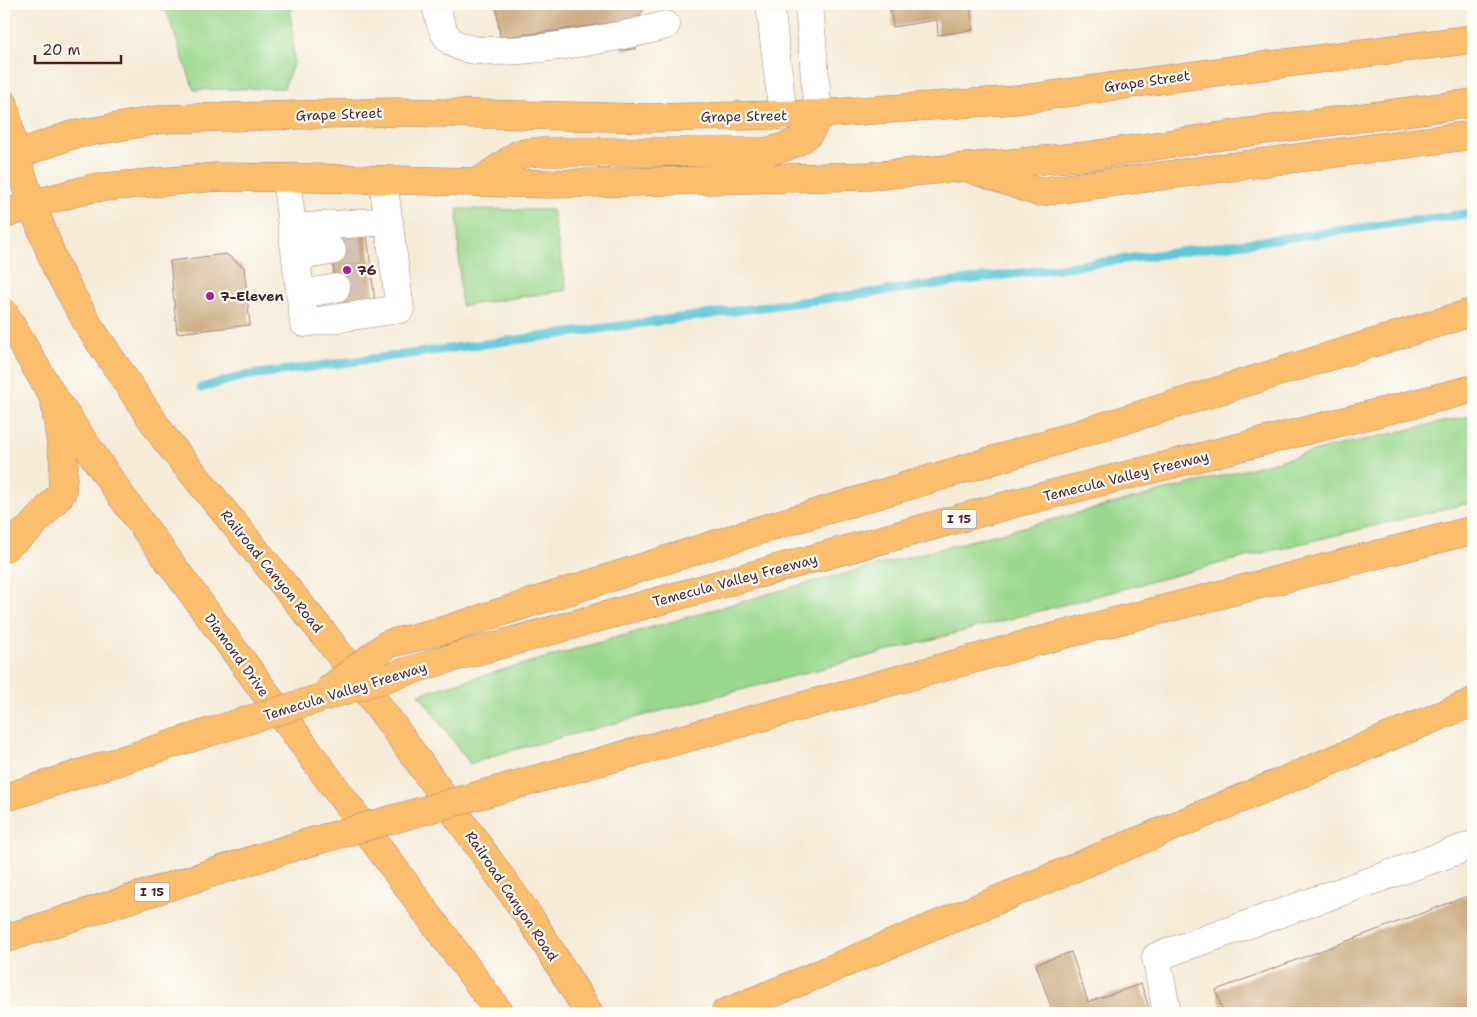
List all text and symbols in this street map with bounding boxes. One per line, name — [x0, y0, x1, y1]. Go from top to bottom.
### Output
scale bar — [35, 32, 121, 64]
text: 20 m — [42, 40, 81, 60]
street label: Grape Street — [1103, 66, 1191, 96]
street label: Grape Street — [295, 103, 383, 125]
street label: Grape Street — [700, 106, 788, 126]
place label: 76 — [357, 261, 377, 279]
marker: 76 — [341, 264, 353, 276]
place label: 7-Eleven — [220, 287, 284, 305]
marker: 7-Eleven — [204, 290, 216, 302]
street label: Temecula Valley Freeway — [1041, 447, 1211, 505]
street label: Railroad Canyon Road — [217, 506, 327, 636]
road number: I 15 — [942, 509, 976, 528]
street label: Temecula Valley Freeway — [651, 549, 819, 611]
street label: Diamond Drive — [201, 610, 273, 700]
street label: Temecula Valley Freeway — [261, 658, 429, 724]
street label: Railroad Canyon Road — [462, 828, 562, 965]
road number: I 15 — [134, 882, 170, 902]

